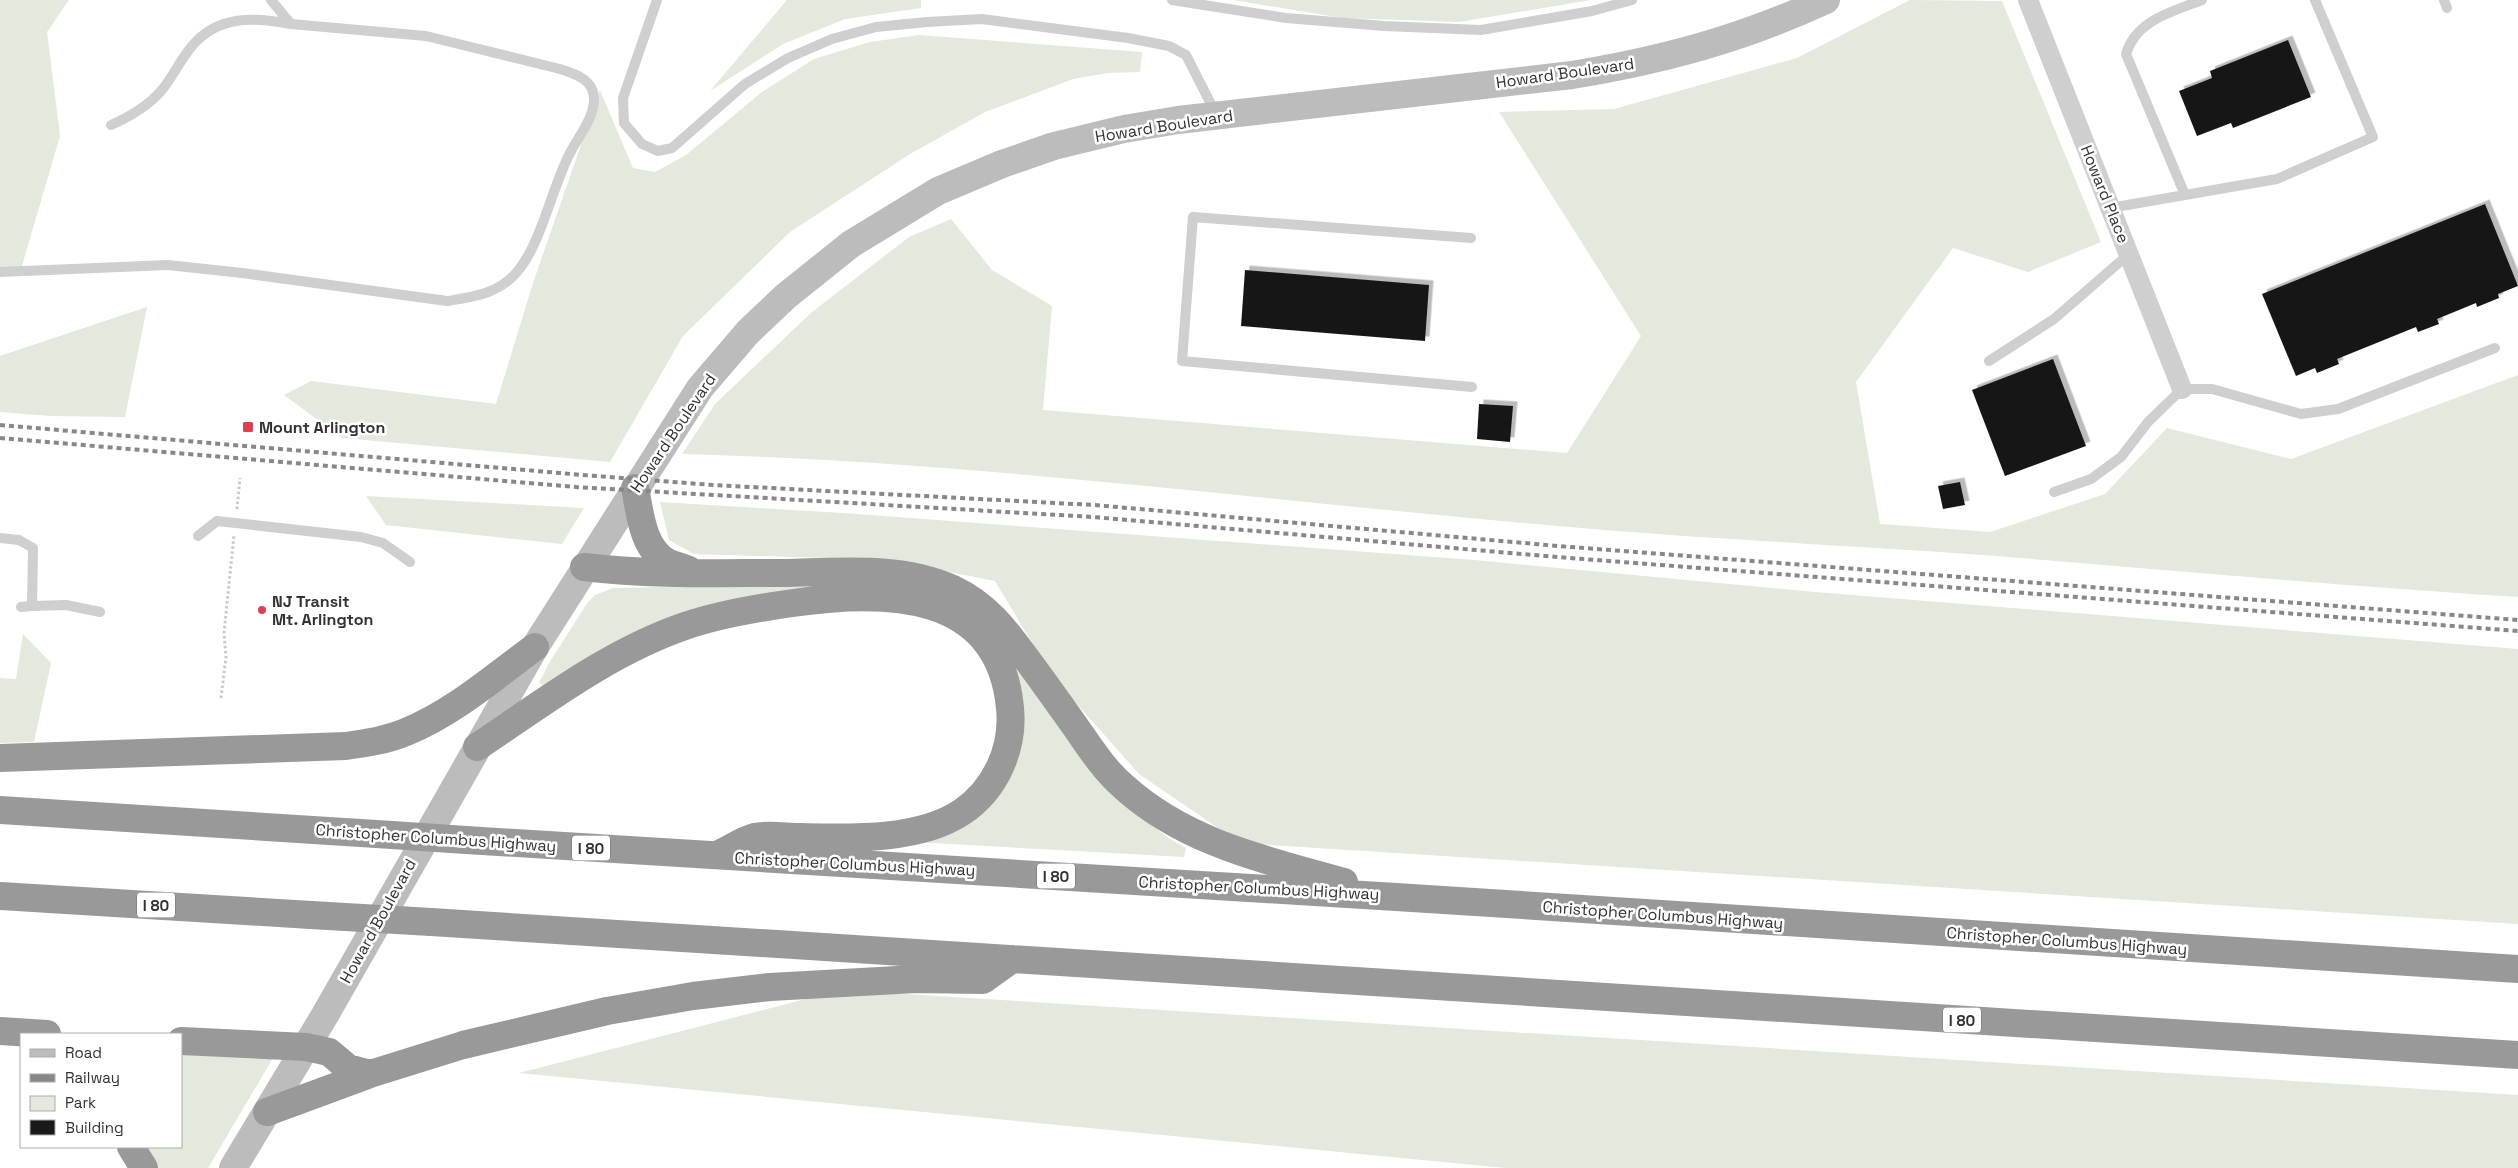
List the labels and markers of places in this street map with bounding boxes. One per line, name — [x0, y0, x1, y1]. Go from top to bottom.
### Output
place label: Mount Arlington — [259, 417, 385, 438]
marker: Mount Arlington — [241, 420, 255, 434]
place label: NJ Transit Mt. Arlington — [272, 591, 373, 630]
marker: NJ Transit Mt. Arlington — [256, 604, 268, 616]

